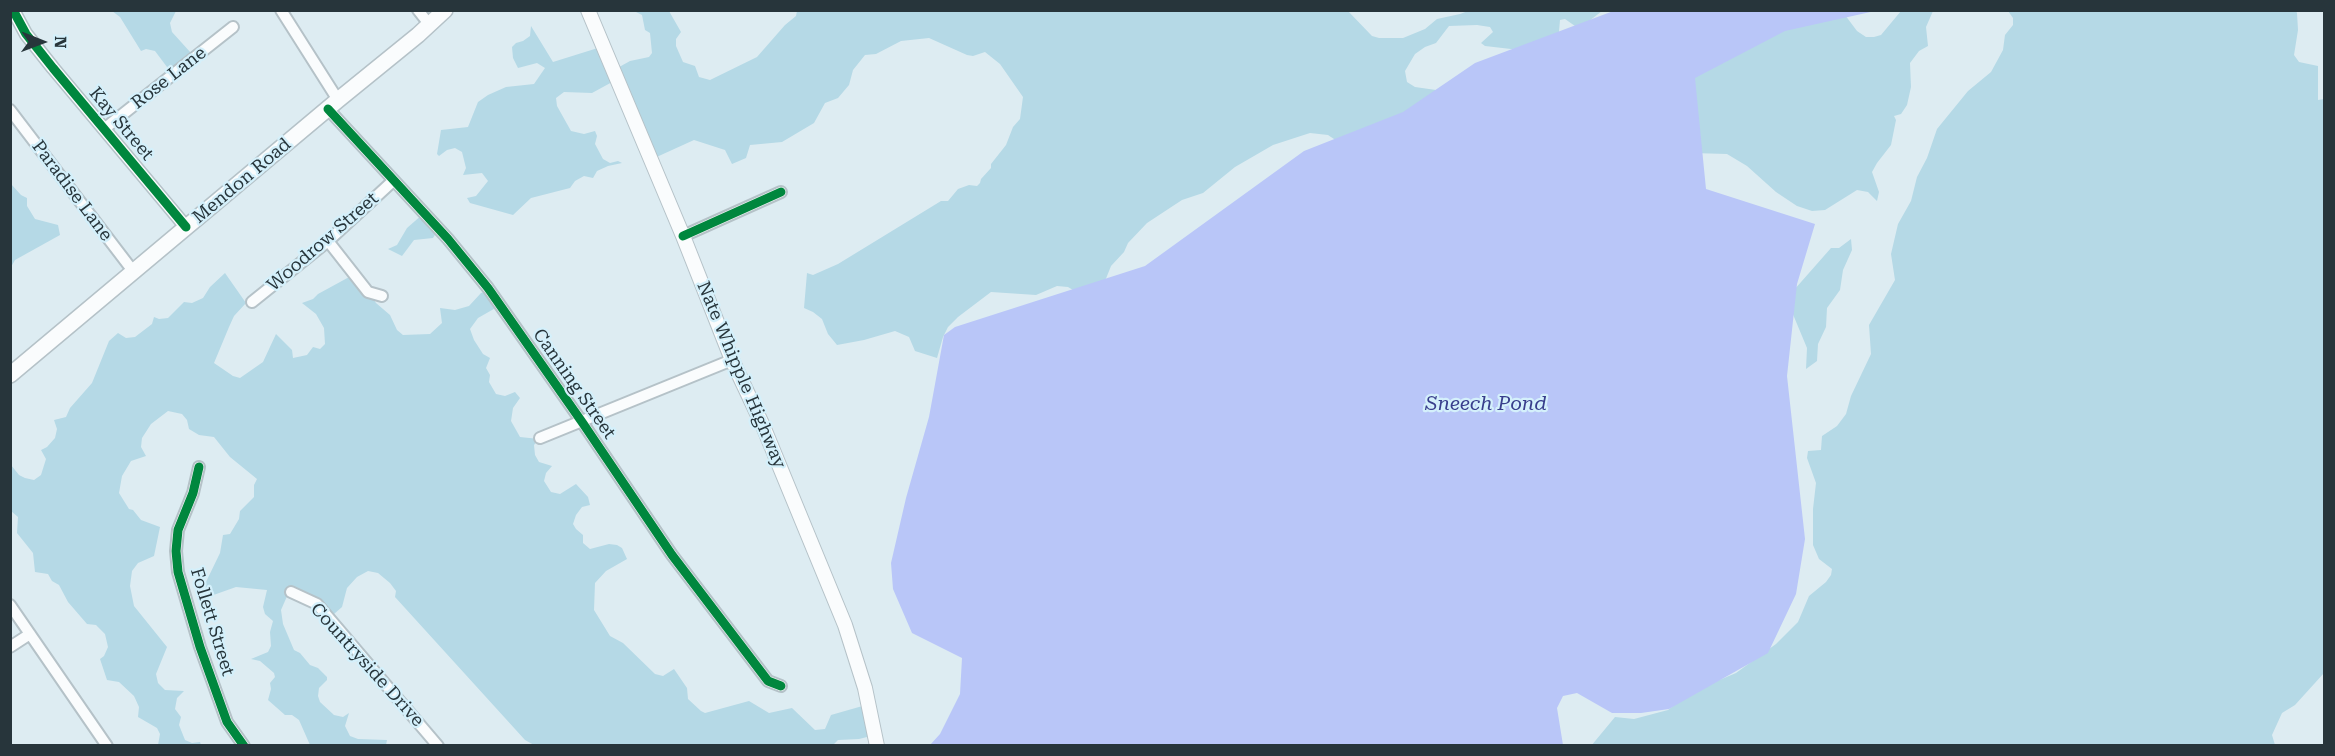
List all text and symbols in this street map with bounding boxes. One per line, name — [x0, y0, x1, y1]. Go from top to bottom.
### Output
north arrow — [12, 12, 72, 72]
text: N — [51, 36, 70, 49]
street label: Rose Lane — [127, 42, 211, 114]
street label: Kay Street — [84, 83, 158, 165]
street label: Mendon Road — [189, 134, 295, 228]
street label: Paradise Lane — [27, 136, 117, 246]
street label: Woodrow Street — [263, 188, 383, 296]
street label: Nate Whipple Highway — [692, 278, 790, 472]
street label: Canning Street — [528, 325, 620, 443]
water label: Sneech Pond — [1425, 392, 1547, 416]
street label: Follett Street — [185, 565, 239, 679]
street label: Countryside Drive — [306, 599, 428, 731]

